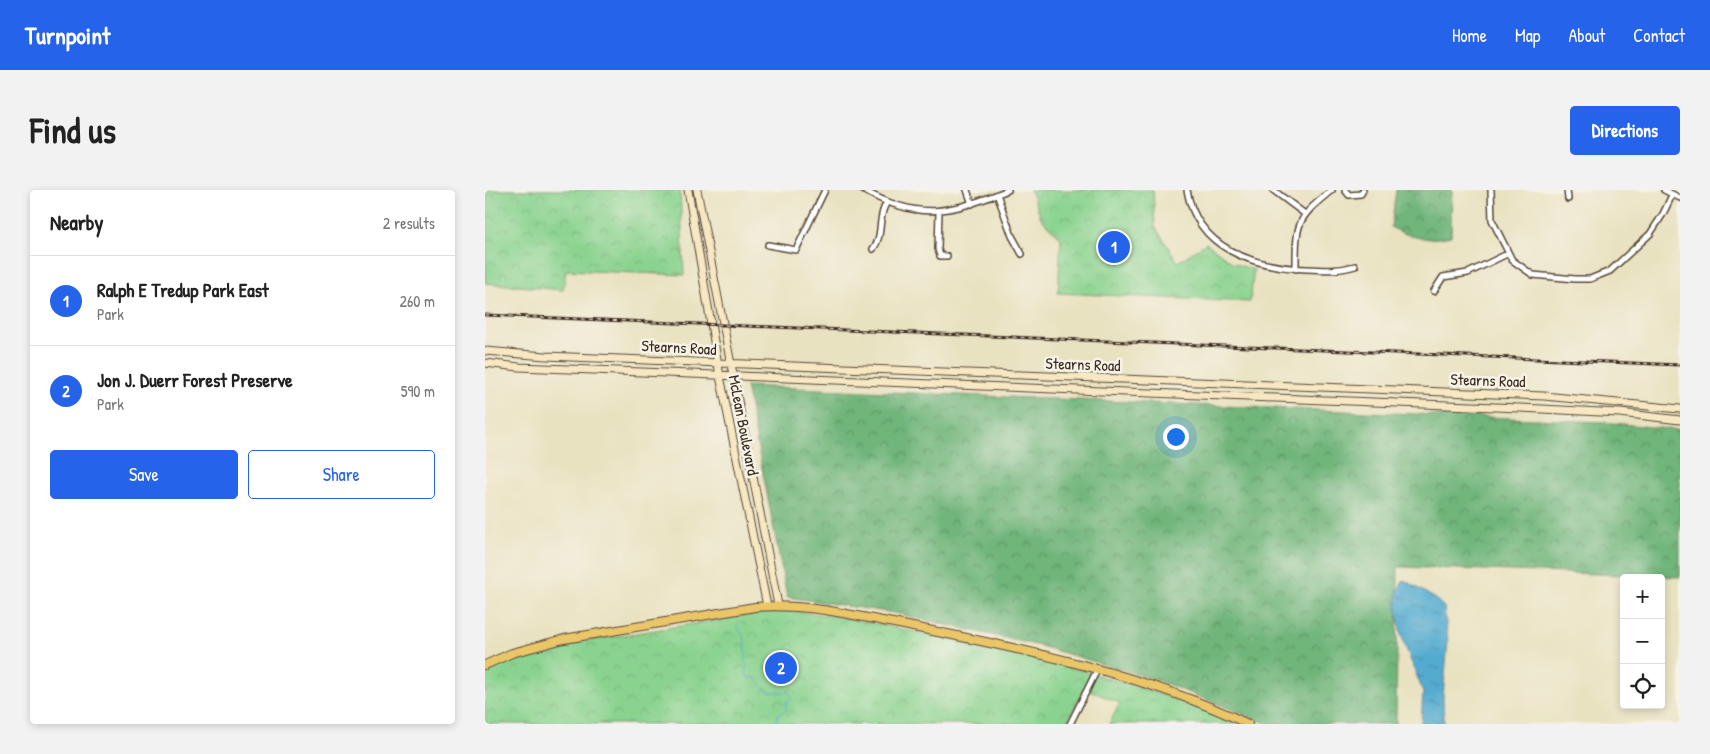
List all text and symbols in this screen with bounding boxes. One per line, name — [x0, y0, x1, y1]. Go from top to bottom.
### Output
text: Turnpoint — [25, 19, 110, 51]
text: Home — [1452, 23, 1487, 48]
text: Map — [1515, 23, 1540, 48]
text: About — [1568, 23, 1605, 48]
text: Contact — [1633, 23, 1685, 48]
button: Directions — [1570, 106, 1680, 155]
text: Find us — [30, 107, 116, 154]
text: Nearby — [50, 208, 103, 237]
text: 2 results — [383, 212, 435, 234]
pin: 1 — [1098, 228, 1130, 266]
text: Ralph E Tredup Park East — [97, 277, 269, 303]
text: 1 — [63, 290, 69, 312]
text: 260 m — [399, 290, 435, 312]
text: Park — [97, 303, 124, 325]
street label: Stearns Road — [641, 334, 717, 360]
street label: Stearns Road — [1045, 352, 1121, 376]
text: Jon J. Duerr Forest Preserve — [97, 367, 293, 393]
street label: Stearns Road — [1450, 368, 1526, 392]
street label: McLean Boulevard — [723, 373, 765, 477]
text: 2 — [62, 380, 70, 402]
text: 590 m — [401, 380, 435, 402]
text: Park — [97, 393, 124, 415]
your location — [1163, 424, 1189, 450]
button: Save — [50, 450, 238, 499]
button: Share — [248, 450, 435, 499]
map controls — [1620, 574, 1665, 709]
button: + — [1620, 574, 1665, 619]
button: − — [1620, 619, 1665, 664]
pin: 2 — [765, 649, 797, 687]
button: locate — [1620, 664, 1665, 709]

